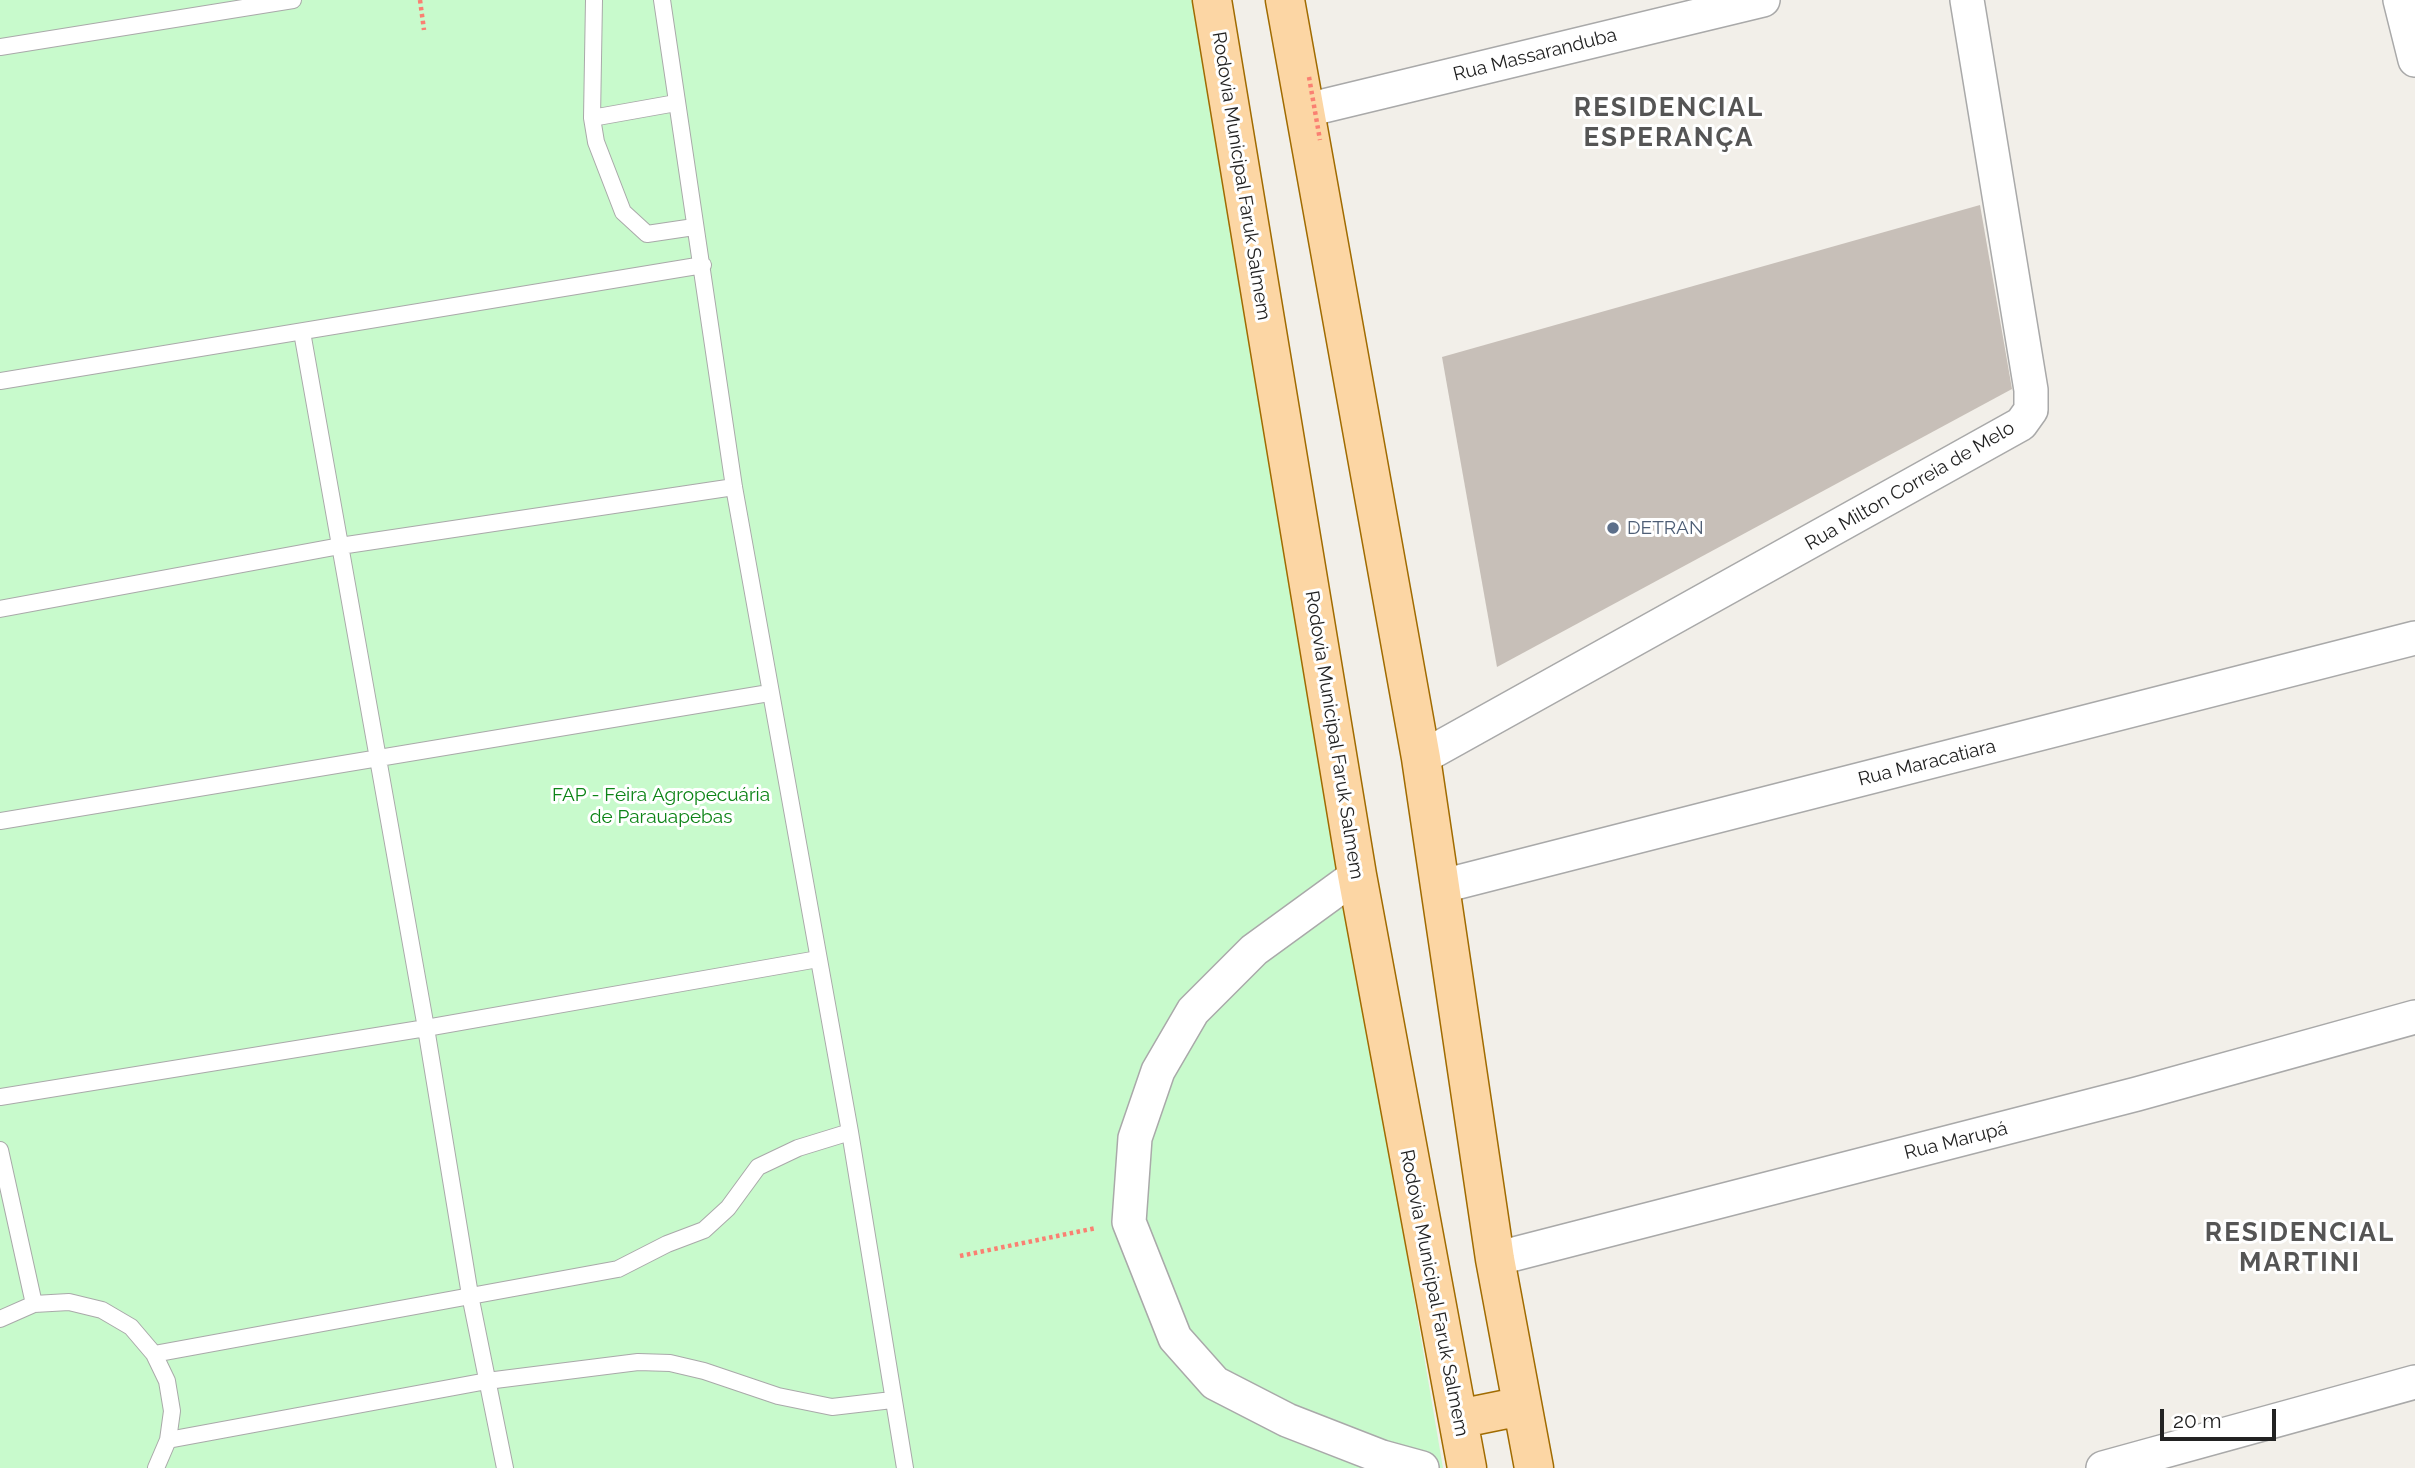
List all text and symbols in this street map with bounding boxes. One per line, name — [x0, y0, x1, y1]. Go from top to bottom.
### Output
street label: Rua Massaranduba — [1451, 24, 1619, 86]
street label: Rodovia Municipal Faruk Salmem — [1207, 30, 1275, 322]
district label: RESIDENCIAL ESPERANÇA — [1575, 92, 1763, 154]
street label: Rua Milton Correia de Melo — [1801, 417, 2019, 555]
place label: DETRAN — [1627, 517, 1704, 539]
marker: DETRAN — [1605, 520, 1621, 536]
street label: Rodovia Municipal Faruk Salmem — [1300, 589, 1368, 881]
street label: Rua Maracatiara — [1856, 735, 1998, 791]
park label: FAP - Feira Agropecuária de Parauapebas — [552, 784, 770, 828]
street label: Rua Marupá — [1902, 1117, 2010, 1165]
street label: Rodovia Municipal Faruk Salmem — [1395, 1148, 1473, 1438]
district label: RESIDENCIAL MARTINI — [2206, 1217, 2394, 1278]
scale bar — [2163, 1394, 2278, 1438]
text: 20 m — [2173, 1408, 2221, 1433]

